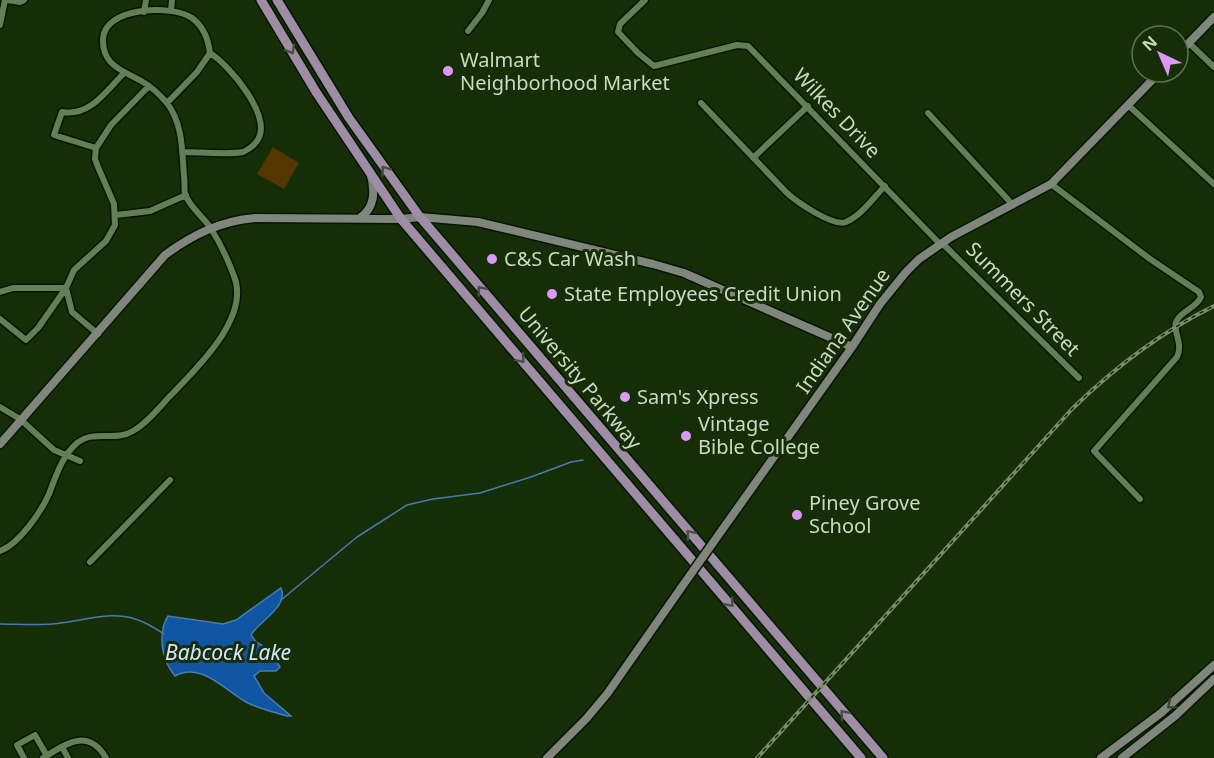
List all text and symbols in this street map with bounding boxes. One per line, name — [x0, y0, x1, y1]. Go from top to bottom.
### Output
north arrow — [1130, 24, 1190, 84]
text: N — [1137, 31, 1162, 56]
one-way arrow — [284, 44, 296, 54]
place label: Walmart Neighborhood Market — [460, 46, 670, 96]
street label: Wilkes Drive — [788, 62, 887, 163]
marker: Walmart Neighborhood Market — [441, 64, 455, 78]
one-way arrow — [382, 165, 393, 176]
street label: Summers Street — [960, 236, 1086, 362]
place label: C&S Car Wash — [504, 245, 636, 272]
marker: C&S Car Wash — [485, 252, 499, 266]
street label: Indiana Avenue — [789, 263, 896, 399]
place label: State Employees Credit Union — [564, 280, 842, 307]
one-way arrow — [477, 286, 488, 297]
marker: State Employees Credit Union — [545, 287, 559, 301]
street label: University Parkway — [513, 301, 649, 455]
one-way arrow — [514, 352, 525, 363]
place label: Sam's Xpress — [637, 383, 759, 410]
marker: Sam's Xpress — [618, 390, 632, 404]
place label: Vintage Bible College — [698, 410, 820, 460]
marker: Vintage Bible College — [679, 429, 693, 443]
place label: Piney Grove School — [809, 489, 920, 539]
marker: Piney Grove School — [790, 508, 804, 522]
one-way arrow — [686, 530, 697, 541]
one-way arrow — [722, 596, 733, 607]
water label: Babcock Lake — [165, 638, 291, 666]
one-way arrow — [1167, 697, 1178, 708]
one-way arrow — [840, 710, 851, 721]

